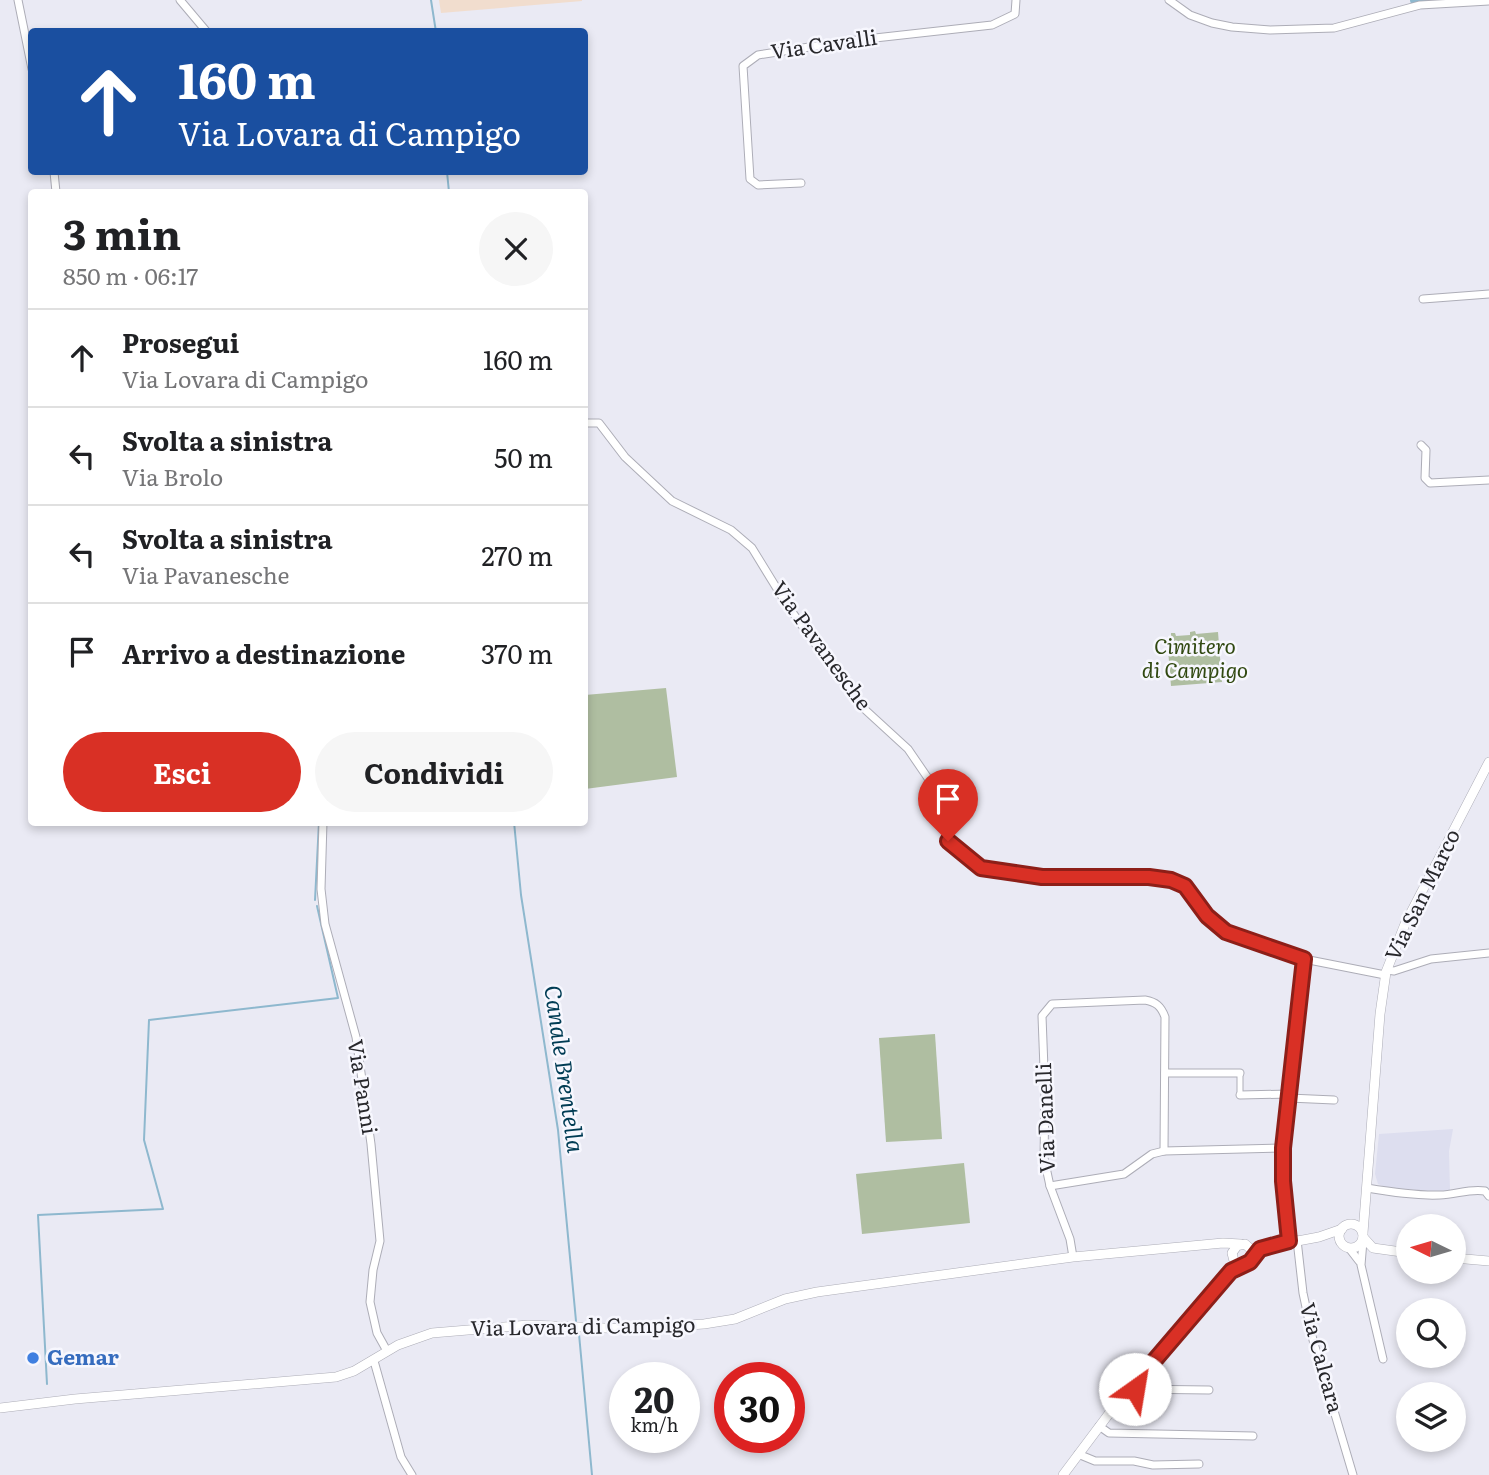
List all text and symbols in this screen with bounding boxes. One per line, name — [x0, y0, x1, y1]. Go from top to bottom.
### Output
street label: Via Cavalli — [768, 20, 879, 65]
text: 160 m — [178, 41, 316, 114]
icon: ahead — [63, 56, 154, 147]
text: Via Lovara di Campigo — [178, 108, 521, 156]
text: 3 min — [63, 201, 181, 263]
button: close — [479, 212, 553, 286]
text: 850 m · 06:17 — [63, 258, 198, 292]
text: Prosegui — [122, 322, 239, 361]
icon: ahead — [63, 339, 101, 377]
text: 160 m — [483, 339, 553, 378]
text: Via Lovara di Campigo — [122, 361, 369, 395]
text: Svolta a sinistra — [122, 420, 333, 459]
icon: left — [63, 437, 101, 475]
text: 50 m — [494, 437, 553, 476]
text: Via Brolo — [122, 459, 223, 493]
text: Svolta a sinistra — [122, 518, 333, 557]
icon: left — [63, 535, 101, 573]
text: 270 m — [481, 535, 553, 574]
text: Via Pavanesche — [122, 557, 290, 591]
street label: Via Pavanesche — [766, 574, 881, 716]
park label: Cimitero di Campigo — [1142, 629, 1248, 684]
icon: arrive — [63, 633, 101, 671]
text: Arrivo a destinazione — [122, 633, 406, 672]
text: 370 m — [481, 633, 553, 672]
button: Esci — [63, 732, 301, 812]
button: Condividi — [315, 732, 553, 812]
pin — [918, 769, 978, 841]
icon: arrive — [929, 780, 967, 818]
street label: Via San Marco — [1375, 823, 1466, 965]
water label: Canale Brentella — [537, 983, 595, 1155]
street label: Via Panni — [342, 1037, 387, 1136]
street label: Via Danelli — [1026, 1062, 1061, 1174]
north arrow — [1396, 1214, 1466, 1284]
map controls — [1396, 1214, 1466, 1452]
button: search — [1396, 1298, 1466, 1368]
street label: Via Calcara — [1294, 1299, 1353, 1417]
street label: Via Lovara di Campigo — [470, 1307, 696, 1342]
place label: Gemar — [47, 1340, 120, 1371]
marker: Gemar — [25, 1350, 41, 1366]
position arrow — [1098, 1352, 1172, 1426]
speed limit sign: 30 — [714, 1362, 805, 1453]
text: 20 — [634, 1372, 675, 1424]
button: layers — [1396, 1382, 1466, 1452]
text: km/h — [631, 1411, 678, 1438]

